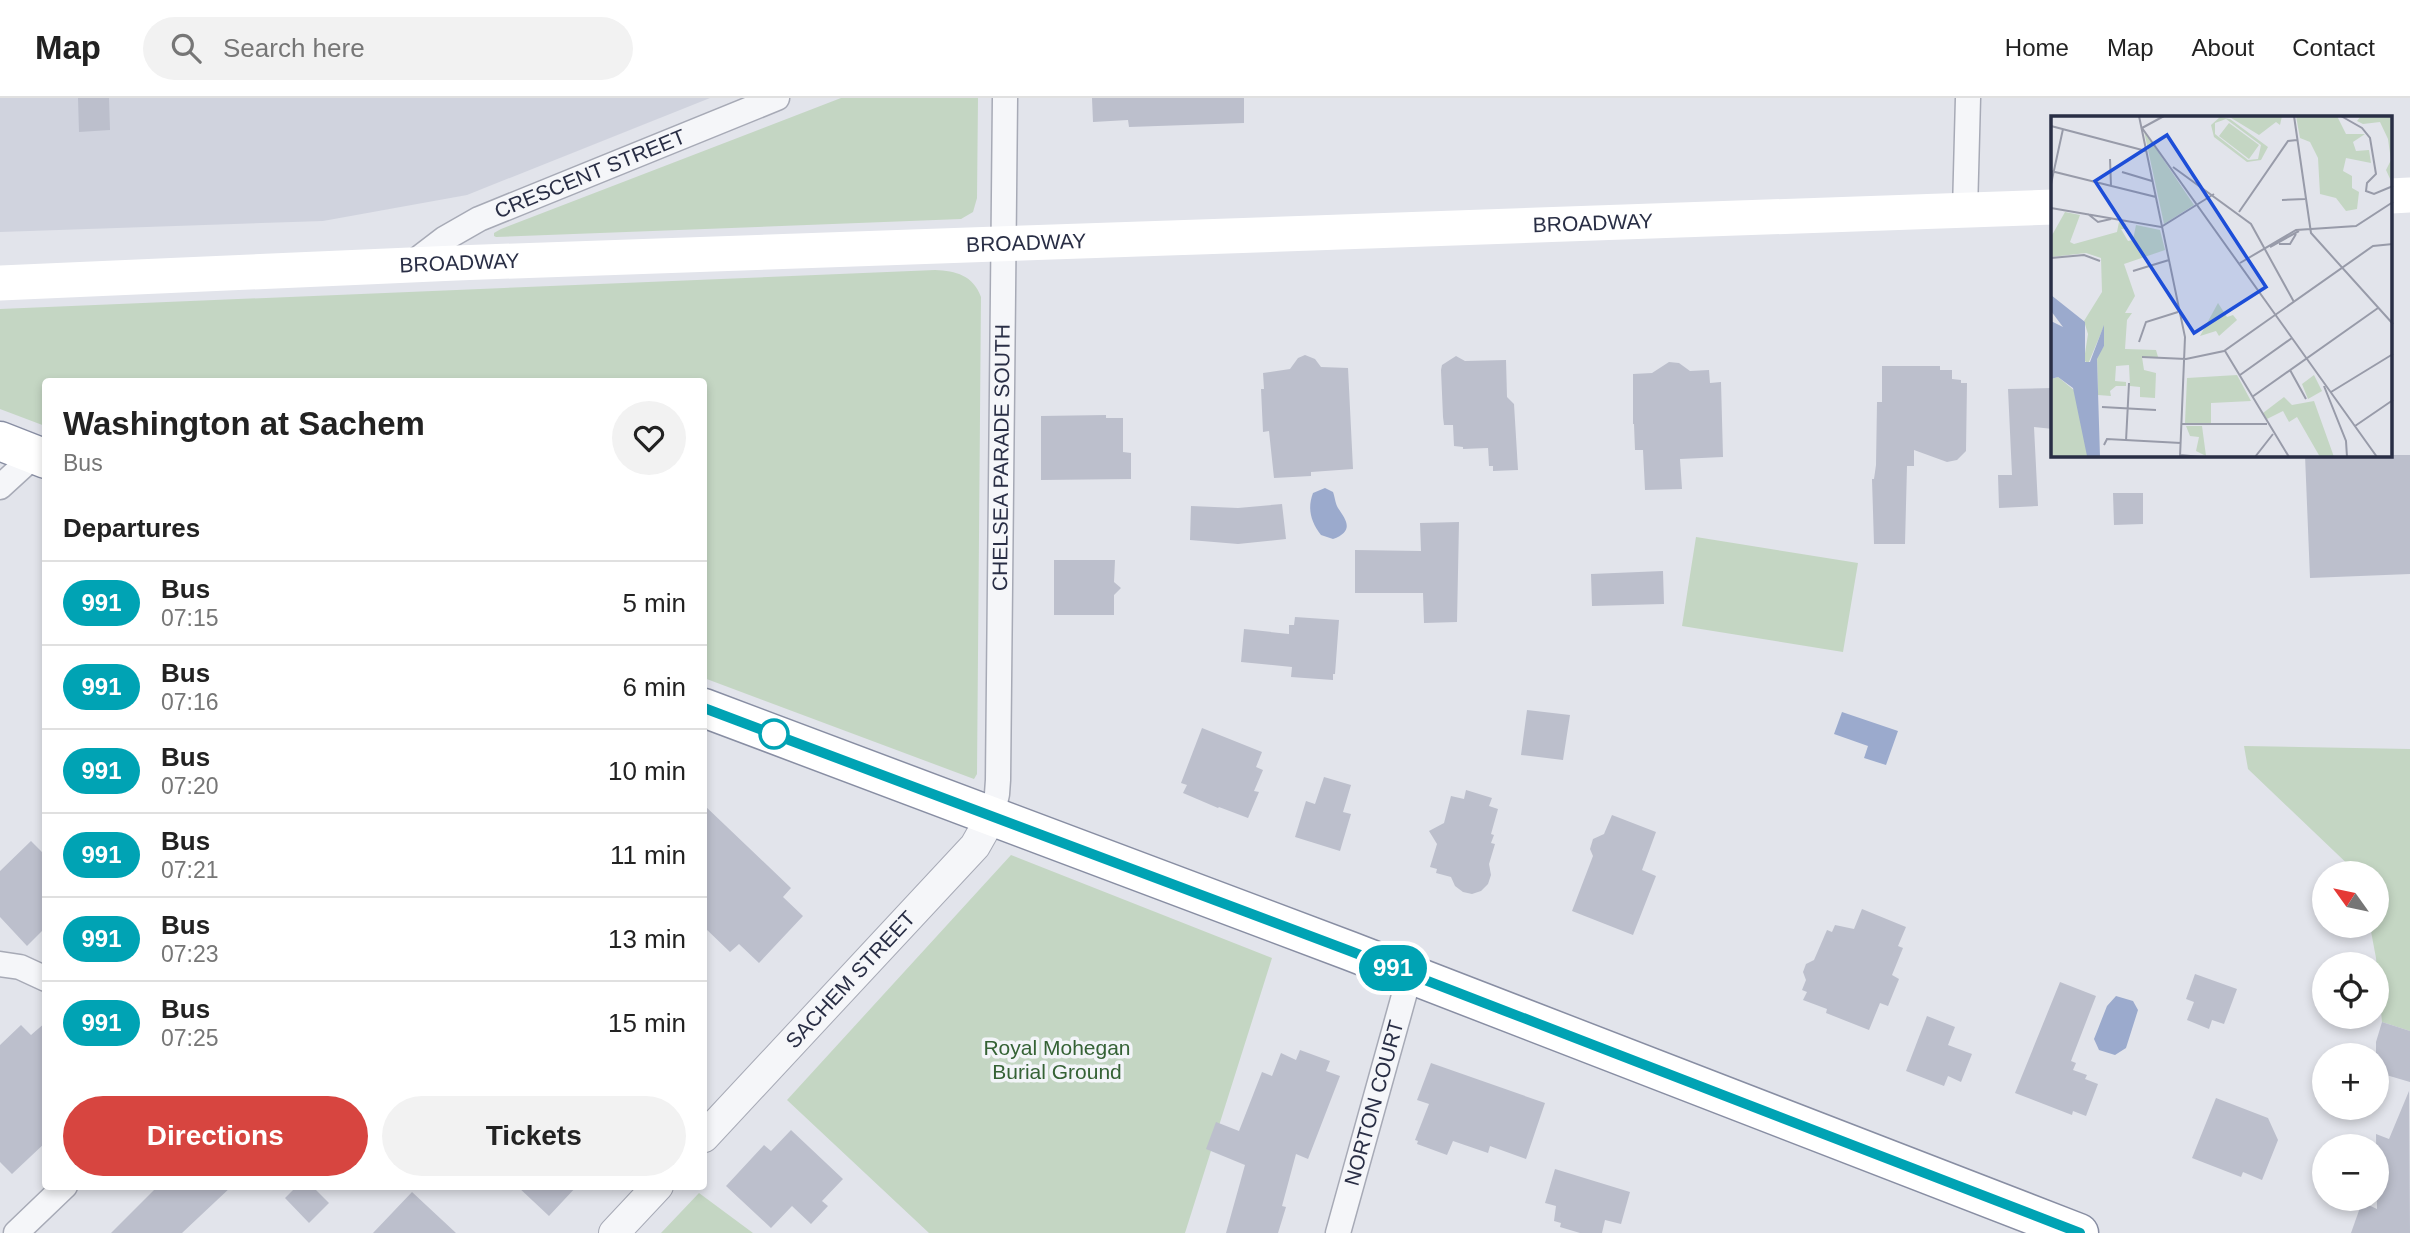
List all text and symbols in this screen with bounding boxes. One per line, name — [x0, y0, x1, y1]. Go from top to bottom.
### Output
search box — [143, 17, 633, 80]
text: Map — [35, 29, 101, 66]
icon: search — [167, 29, 205, 67]
text: Search here — [223, 33, 365, 63]
text: Home — [2005, 34, 2069, 61]
text: Map — [2107, 34, 2154, 61]
text: About — [2192, 34, 2254, 61]
text: Contact — [2292, 34, 2375, 61]
inset map — [2051, 116, 2392, 457]
street label: CRESCENT STREET — [491, 124, 689, 222]
street label: BROADWAY — [1532, 209, 1653, 236]
street label: BROADWAY — [966, 229, 1087, 256]
street label: BROADWAY — [399, 249, 520, 276]
street label: CHELSEA PARADE SOUTH — [988, 324, 1014, 591]
button: heart — [612, 401, 686, 475]
text: Washington at Sachem — [63, 405, 425, 442]
text: Bus — [63, 450, 103, 476]
text: Departures — [63, 513, 200, 543]
text: Bus — [161, 574, 210, 604]
text: 5 min — [622, 588, 686, 618]
text: 991 — [81, 589, 122, 616]
text: 07:15 — [161, 605, 219, 631]
text: Bus — [161, 658, 210, 688]
text: 6 min — [622, 672, 686, 702]
text: 991 — [81, 673, 122, 700]
text: 07:16 — [161, 689, 219, 715]
unlabelled marker — [759, 719, 789, 749]
text: Bus — [161, 742, 210, 772]
text: 10 min — [608, 756, 686, 786]
text: 991 — [81, 757, 122, 784]
text: 07:20 — [161, 773, 219, 799]
text: Bus — [161, 826, 210, 856]
text: 11 min — [610, 840, 686, 870]
text: 991 — [81, 841, 122, 868]
text: 07:21 — [161, 857, 219, 883]
north arrow — [2312, 861, 2389, 938]
map controls — [2312, 861, 2389, 1211]
street label: SACHEM STREET — [781, 906, 920, 1053]
text: Bus — [161, 910, 210, 940]
text: 13 min — [608, 924, 686, 954]
text: 991 — [81, 925, 122, 952]
text: 07:23 — [161, 941, 219, 967]
line badge: 991 — [1353, 945, 1433, 991]
button: locate — [2312, 952, 2389, 1029]
text: 991 — [1373, 954, 1413, 981]
text: Bus — [161, 994, 210, 1024]
text: 15 min — [608, 1008, 686, 1038]
text: 991 — [81, 1009, 122, 1036]
street label: NORTON COURT — [1340, 1017, 1408, 1188]
text: 07:25 — [161, 1025, 219, 1051]
park label: Royal Mohegan Burial Ground — [983, 1036, 1131, 1083]
button: + — [2312, 1043, 2389, 1120]
button: Directions — [63, 1096, 368, 1176]
button: Tickets — [382, 1096, 686, 1176]
button: − — [2312, 1134, 2389, 1211]

